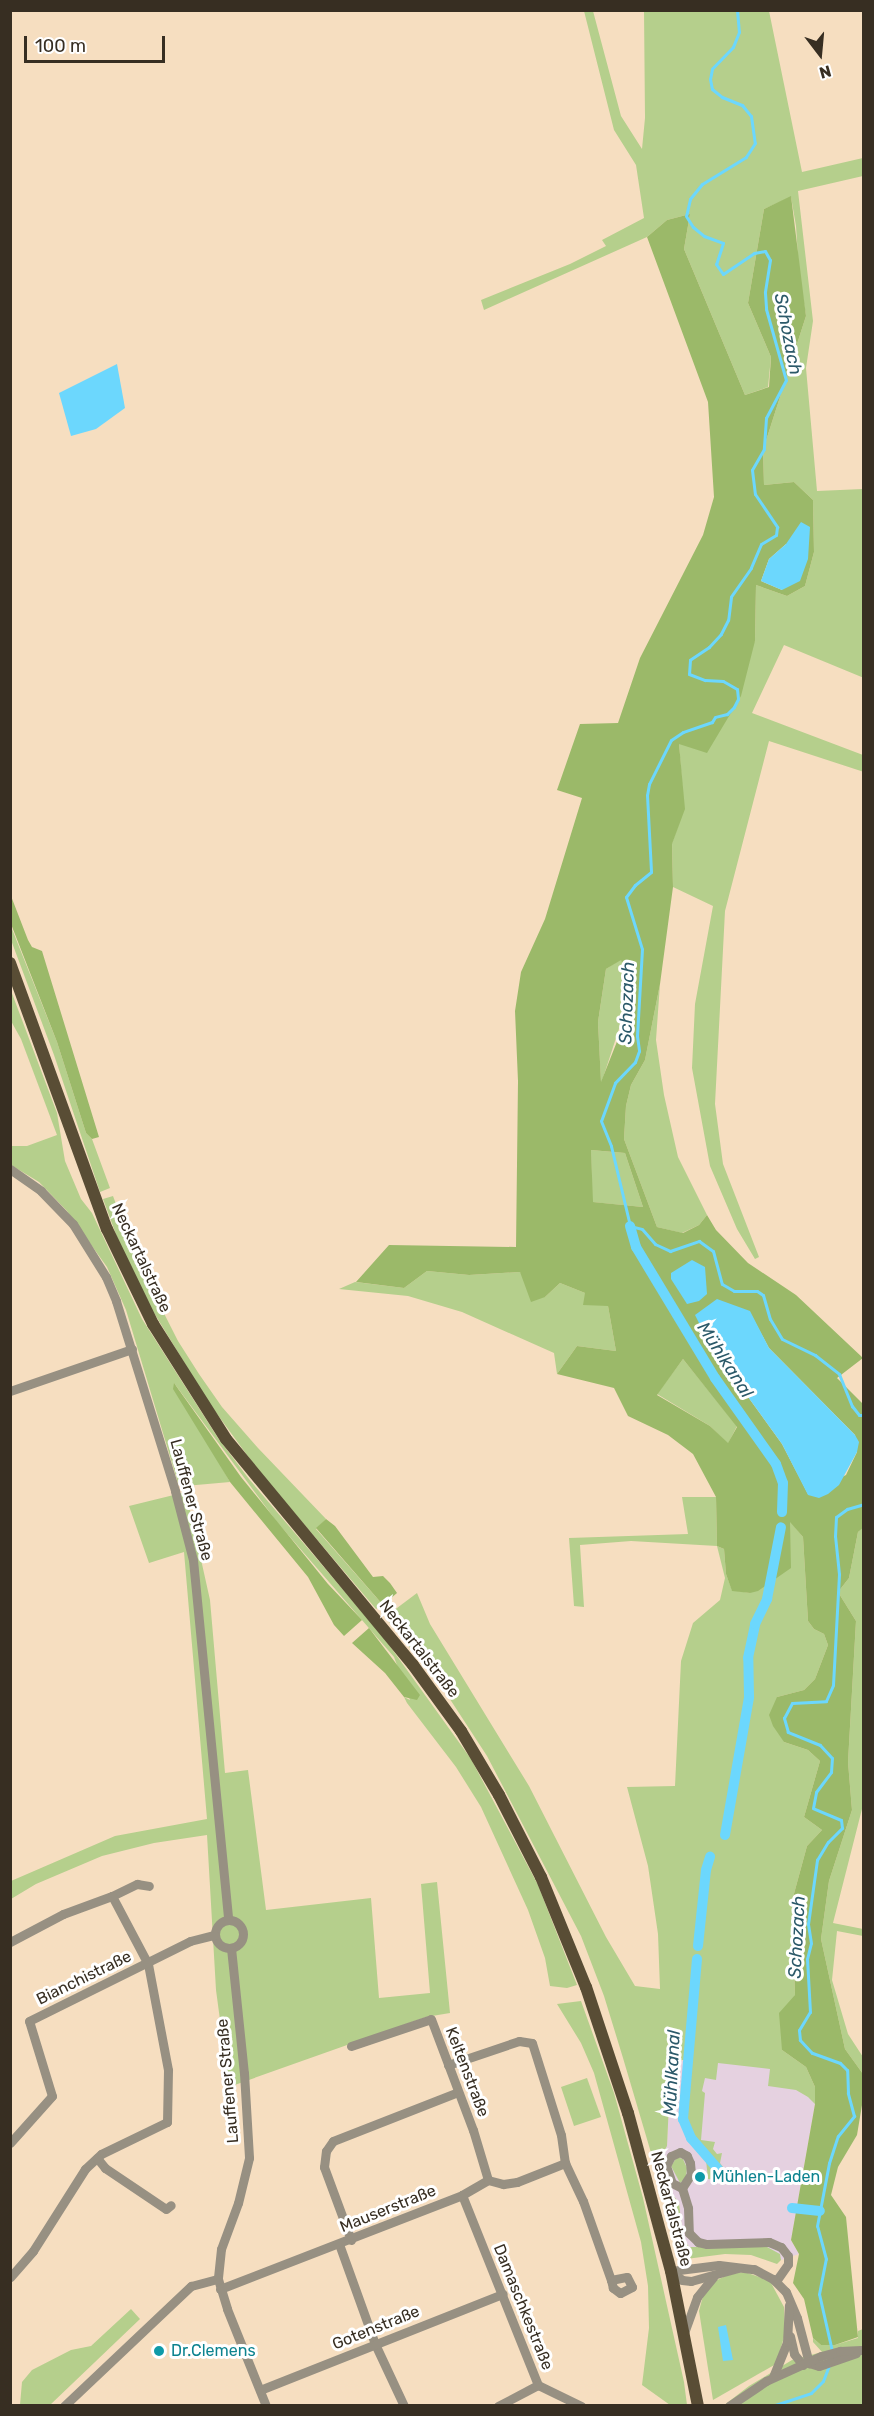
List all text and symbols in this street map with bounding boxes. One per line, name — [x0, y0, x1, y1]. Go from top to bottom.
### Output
scale bar — [27, 24, 168, 62]
north arrow — [790, 24, 850, 84]
text: 100 m — [35, 35, 86, 57]
text: N — [817, 61, 833, 83]
water label: Schozach — [770, 291, 806, 377]
water label: Schozach — [615, 961, 639, 1045]
street label: Neckartalstraße — [107, 1200, 175, 1316]
water label: Mühlkanal — [692, 1318, 758, 1402]
street label: Lauffener Straße — [166, 1437, 216, 1563]
street label: Neckartalstraße — [375, 1596, 463, 1702]
water label: Schozach — [784, 1895, 810, 1979]
street label: Bianchistraße — [33, 1947, 135, 2009]
street label: Lauffener Straße — [213, 2018, 243, 2144]
street label: Keltenstraße — [441, 2024, 493, 2120]
water label: Mühlkanal — [659, 2029, 685, 2117]
street label: Neckartalstraße — [646, 2149, 696, 2269]
place label: Mühlen-Laden — [712, 2167, 820, 2187]
marker: Mühlen-Laden — [693, 2170, 707, 2184]
street label: Mauserstraße — [337, 2181, 439, 2237]
street label: Damaschkestraße — [489, 2241, 557, 2373]
street label: Gotenstraße — [330, 2302, 422, 2354]
place label: Dr.Clemens — [171, 2341, 256, 2361]
marker: Dr.Clemens — [152, 2344, 166, 2358]

